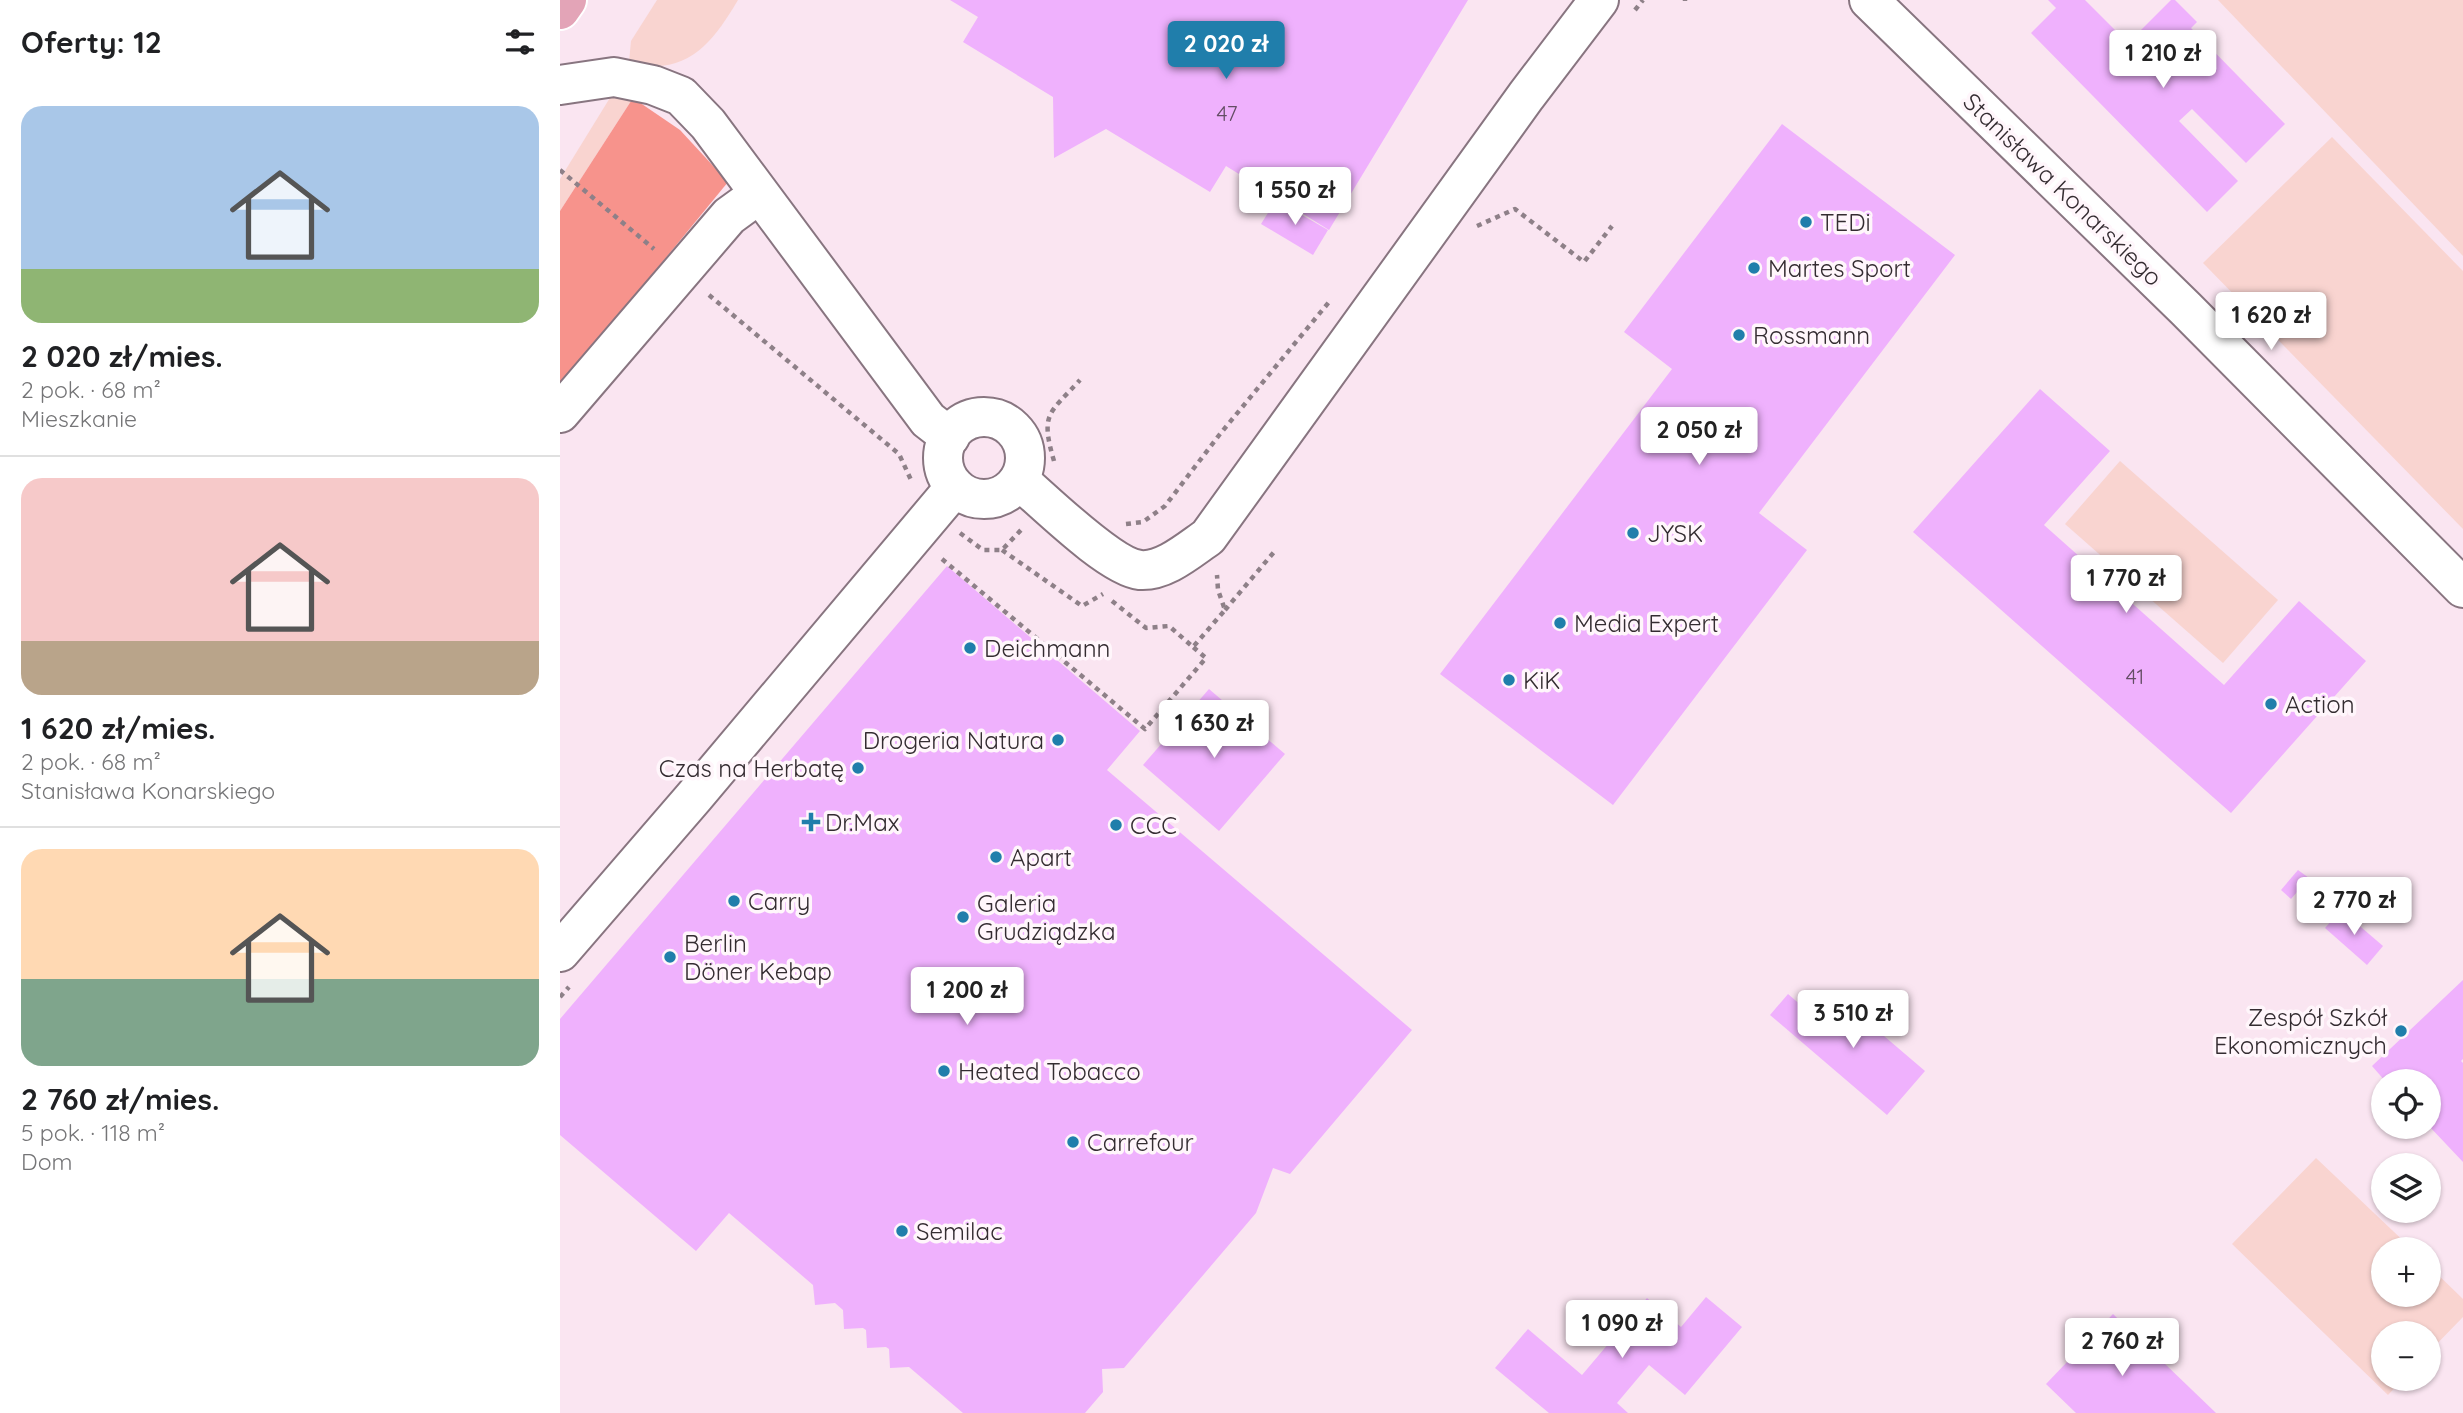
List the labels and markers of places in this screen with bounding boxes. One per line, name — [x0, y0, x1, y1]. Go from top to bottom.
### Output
pin: 2 020 zł — [1154, 22, 1298, 81]
pin: 1 210 zł — [2091, 31, 2235, 90]
pin: 1 550 zł — [1223, 168, 1367, 227]
place label: TEDi — [1820, 207, 1871, 237]
marker: TEDi — [1798, 214, 1814, 230]
place label: Martes Sport — [1768, 253, 1911, 283]
marker: Martes Sport — [1746, 260, 1762, 276]
pin: 1 620 zł — [2199, 292, 2343, 352]
place label: Rossmann — [1753, 320, 1870, 350]
marker: Rossmann — [1731, 327, 1747, 343]
pin: 2 050 zł — [1627, 407, 1771, 467]
place label: JYSK — [1647, 518, 1703, 548]
marker: JYSK — [1625, 525, 1641, 541]
pin: 1 770 zł — [2054, 556, 2198, 615]
place label: Media Expert — [1574, 608, 1719, 638]
marker: Media Expert — [1552, 615, 1568, 631]
place label: Deichmann — [984, 633, 1110, 663]
marker: Deichmann — [962, 640, 978, 656]
place label: KiK — [1523, 665, 1561, 695]
marker: KiK — [1501, 672, 1517, 688]
place label: Action — [2285, 689, 2355, 719]
marker: Action — [2263, 696, 2279, 712]
pin: 1 630 zł — [1142, 700, 1286, 760]
place label: Drogeria Natura — [863, 725, 1044, 755]
marker: Drogeria Natura — [1050, 732, 1066, 748]
place label: Czas na Herbatę — [659, 753, 844, 783]
marker: Czas na Herbatę — [850, 760, 866, 776]
place label: Dr.Max — [825, 807, 899, 837]
place label: CCC — [1130, 810, 1177, 840]
marker: Dr.Max — [803, 814, 819, 830]
marker: CCC — [1108, 817, 1124, 833]
place label: Apart — [1010, 842, 1072, 872]
marker: Apart — [988, 849, 1004, 865]
pin: 2 770 zł — [2282, 878, 2426, 937]
place label: Carry — [748, 886, 810, 916]
place label: Galeria Grudziądzka — [977, 888, 1116, 946]
marker: Carry — [726, 893, 742, 909]
marker: Galeria Grudziądzka — [955, 909, 971, 925]
place label: Berlin Döner Kebap — [684, 928, 832, 986]
marker: Berlin Döner Kebap — [662, 949, 678, 965]
pin: 1 200 zł — [895, 968, 1039, 1027]
pin: 3 510 zł — [1781, 990, 1925, 1050]
place label: Zespół Szkół Ekonomicznych — [2214, 1002, 2387, 1060]
marker: Zespół Szkół Ekonomicznych — [2393, 1023, 2409, 1039]
place label: Heated Tobacco — [958, 1056, 1141, 1086]
marker: Heated Tobacco — [936, 1063, 952, 1079]
place label: Carrefour — [1087, 1127, 1194, 1157]
marker: Carrefour — [1065, 1134, 1081, 1150]
place label: Semilac — [916, 1216, 1003, 1246]
marker: Semilac — [894, 1223, 910, 1239]
pin: 1 090 zł — [1550, 1300, 1694, 1360]
pin: 2 760 zł — [2050, 1318, 2194, 1378]

